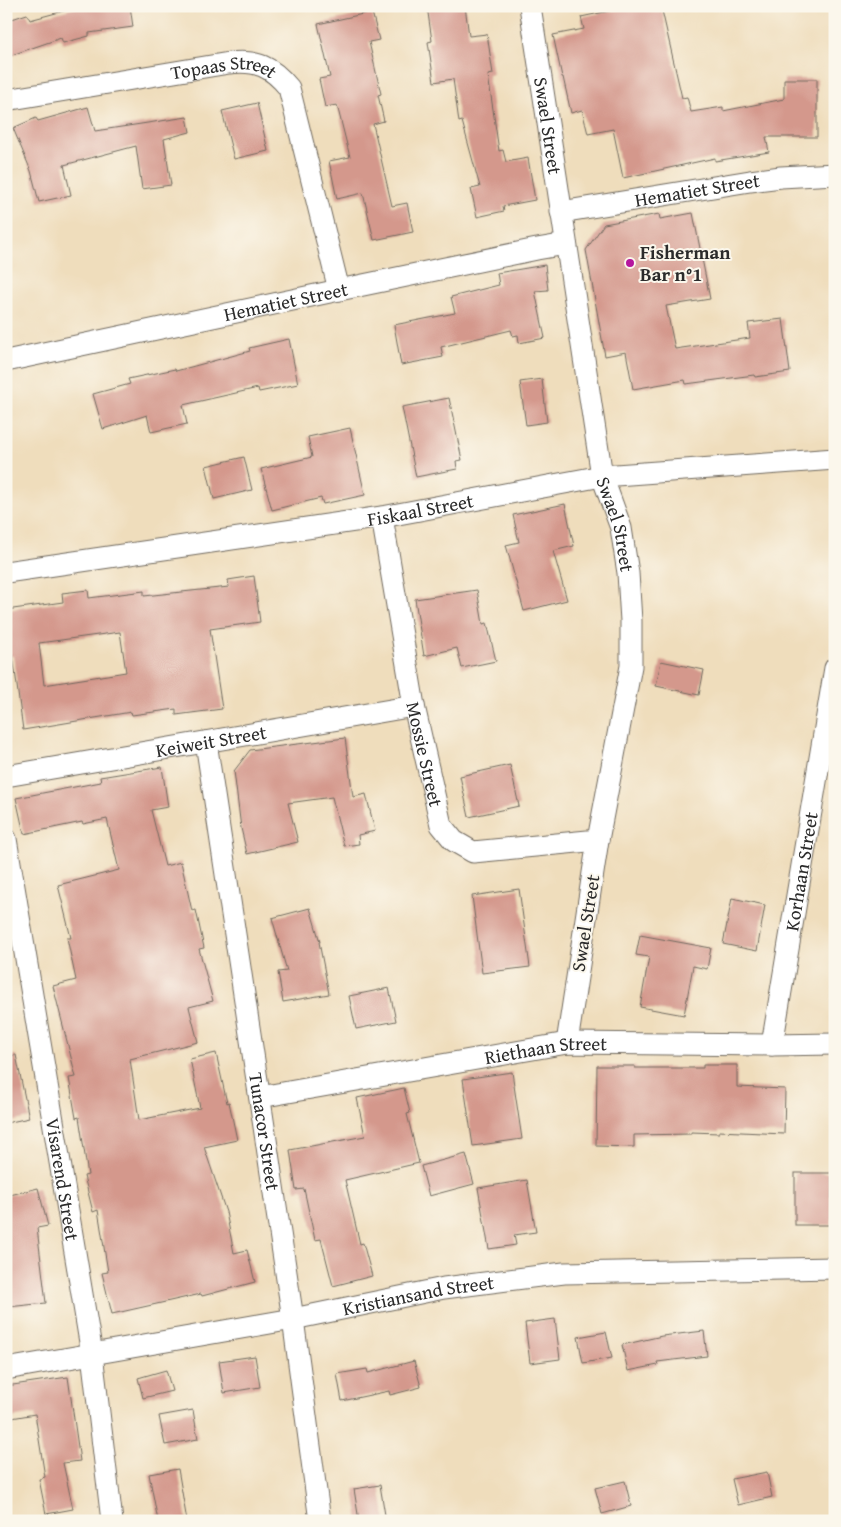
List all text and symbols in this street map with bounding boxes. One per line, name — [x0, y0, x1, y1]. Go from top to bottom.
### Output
street label: Topaas Street — [169, 48, 284, 86]
street label: Swael Street — [527, 75, 570, 176]
street label: Hematiet Street — [633, 166, 761, 214]
place label: Fisherman Bar n°1 — [640, 238, 731, 288]
marker: Fisherman Bar n°1 — [624, 257, 636, 269]
street label: Hematiet Street — [221, 275, 350, 328]
street label: Swael Street — [589, 473, 642, 574]
street label: Fiskaal Street — [365, 486, 476, 533]
street label: Mossie Street — [399, 699, 450, 810]
street label: Keiweit Street — [153, 718, 269, 764]
street label: Korhaan Street — [777, 809, 825, 933]
street label: Swael Street — [564, 872, 607, 974]
street label: Riethaan Street — [482, 1029, 607, 1071]
street label: Tunacor Street — [242, 1071, 287, 1193]
street label: Visarend Street — [39, 1116, 87, 1243]
street label: Kristiansand Street — [340, 1268, 496, 1322]

